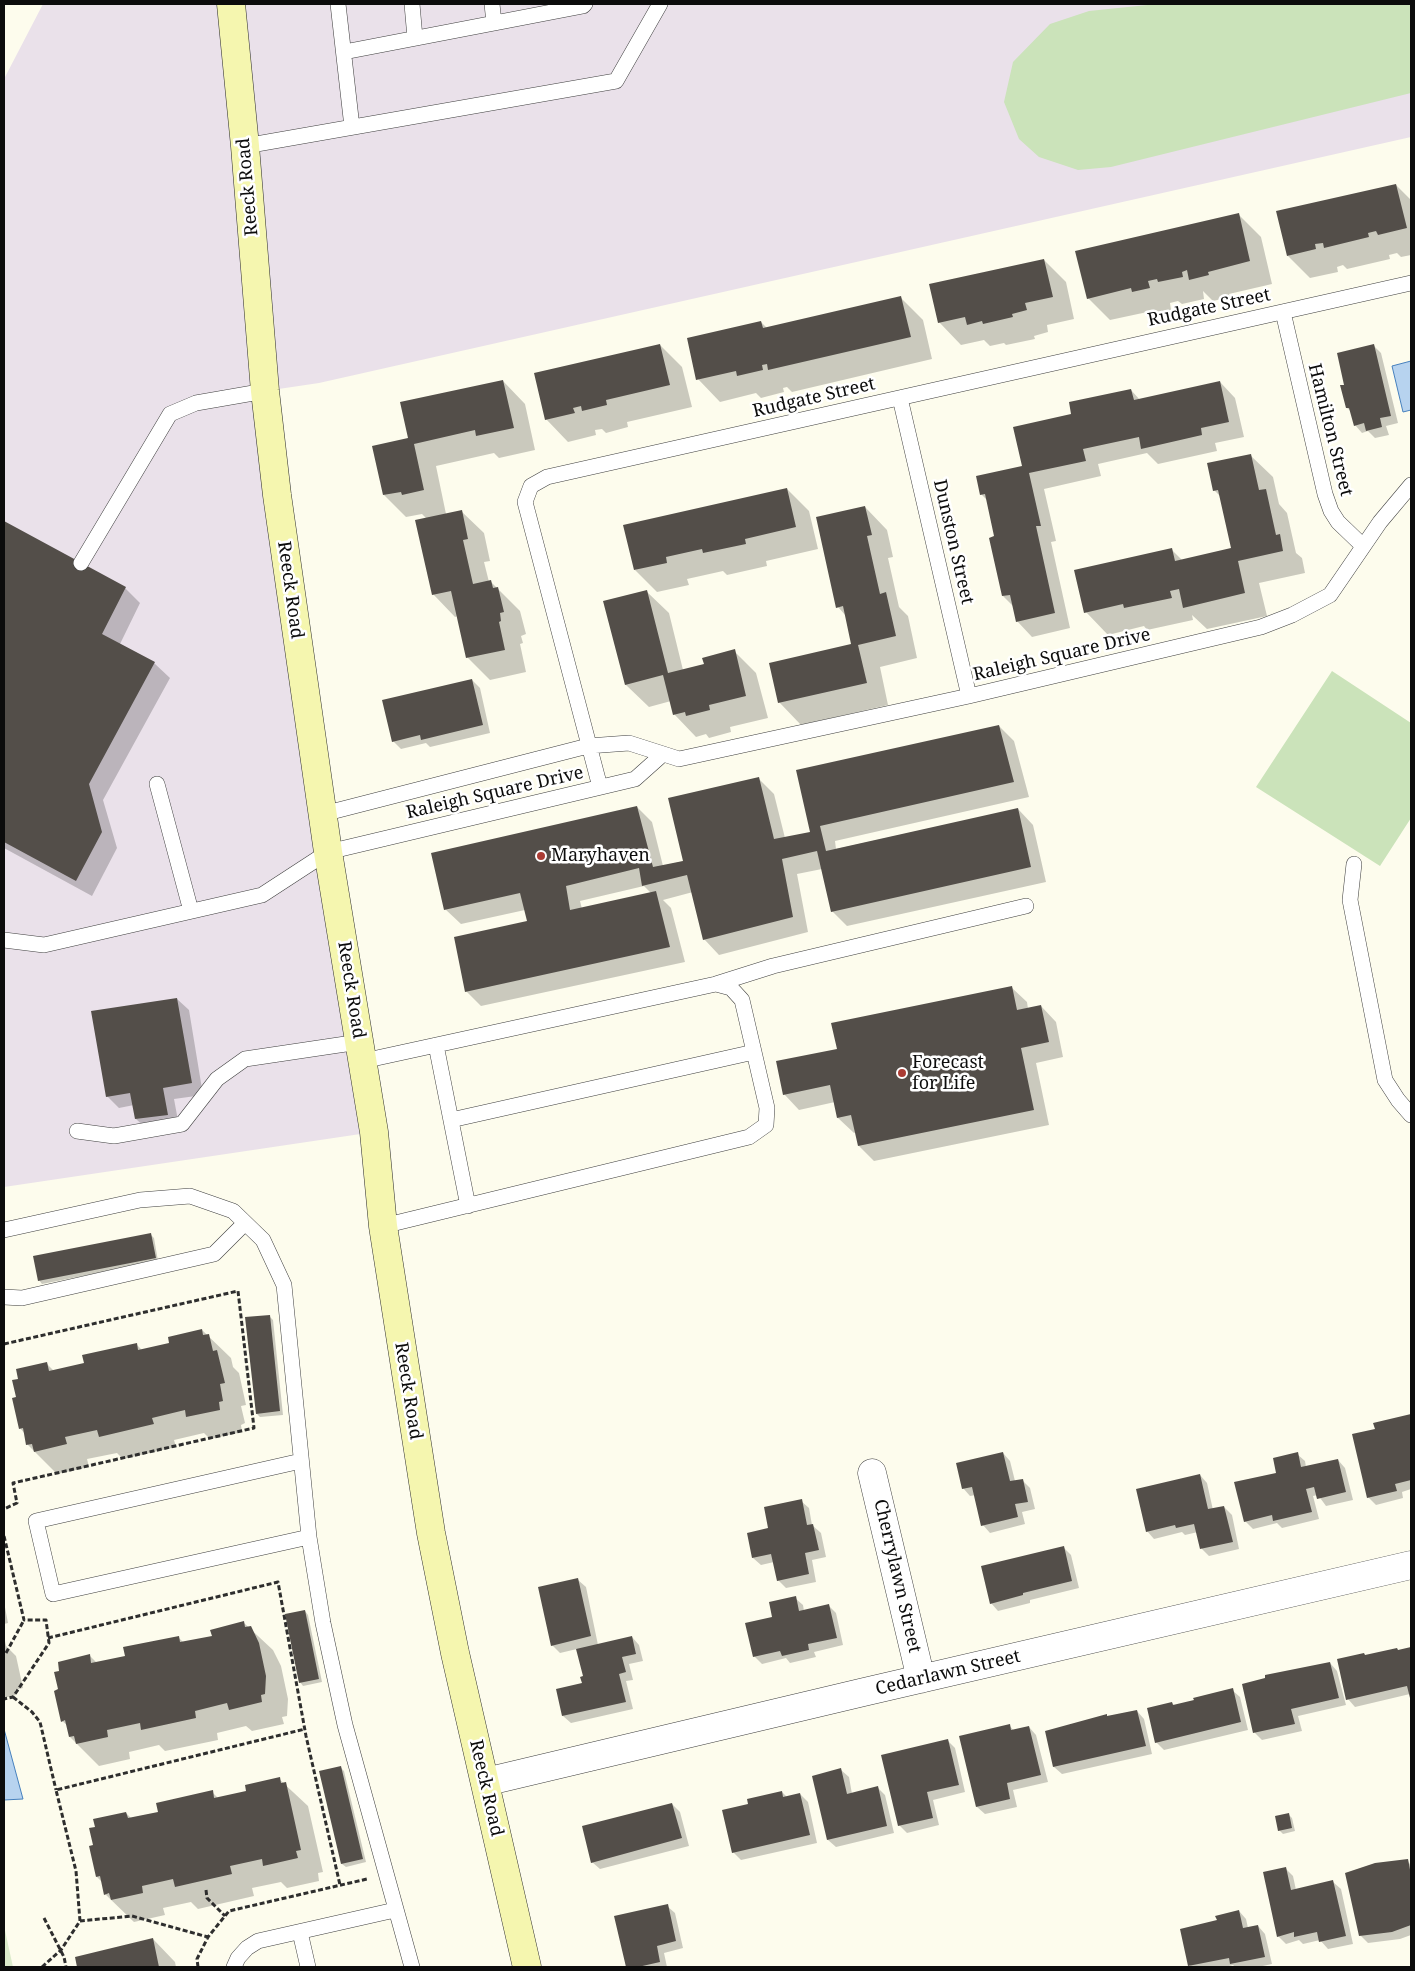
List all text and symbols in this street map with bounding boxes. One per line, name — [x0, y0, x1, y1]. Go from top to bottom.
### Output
street label: Reeck Road — [233, 137, 263, 237]
street label: Rudgate Street — [1146, 284, 1272, 332]
street label: Hamilton Street — [1303, 361, 1357, 499]
street label: Rudgate Street — [751, 373, 877, 423]
street label: Dunston Street — [928, 477, 978, 607]
street label: Reeck Road — [272, 540, 308, 640]
street label: Raleigh Square Drive — [971, 624, 1153, 686]
street label: Raleigh Square Drive — [404, 762, 586, 824]
place label: Maryhaven — [551, 845, 650, 867]
marker: Maryhaven — [535, 850, 547, 862]
street label: Reeck Road — [333, 940, 369, 1040]
place label: Forecast for Life — [912, 1052, 984, 1094]
marker: Forecast for Life — [896, 1067, 908, 1079]
street label: Reeck Road — [390, 1341, 426, 1441]
street label: Cherrylawn Street — [869, 1497, 925, 1655]
street label: Cedarlawn Street — [873, 1646, 1023, 1700]
street label: Reeck Road — [464, 1738, 508, 1838]

